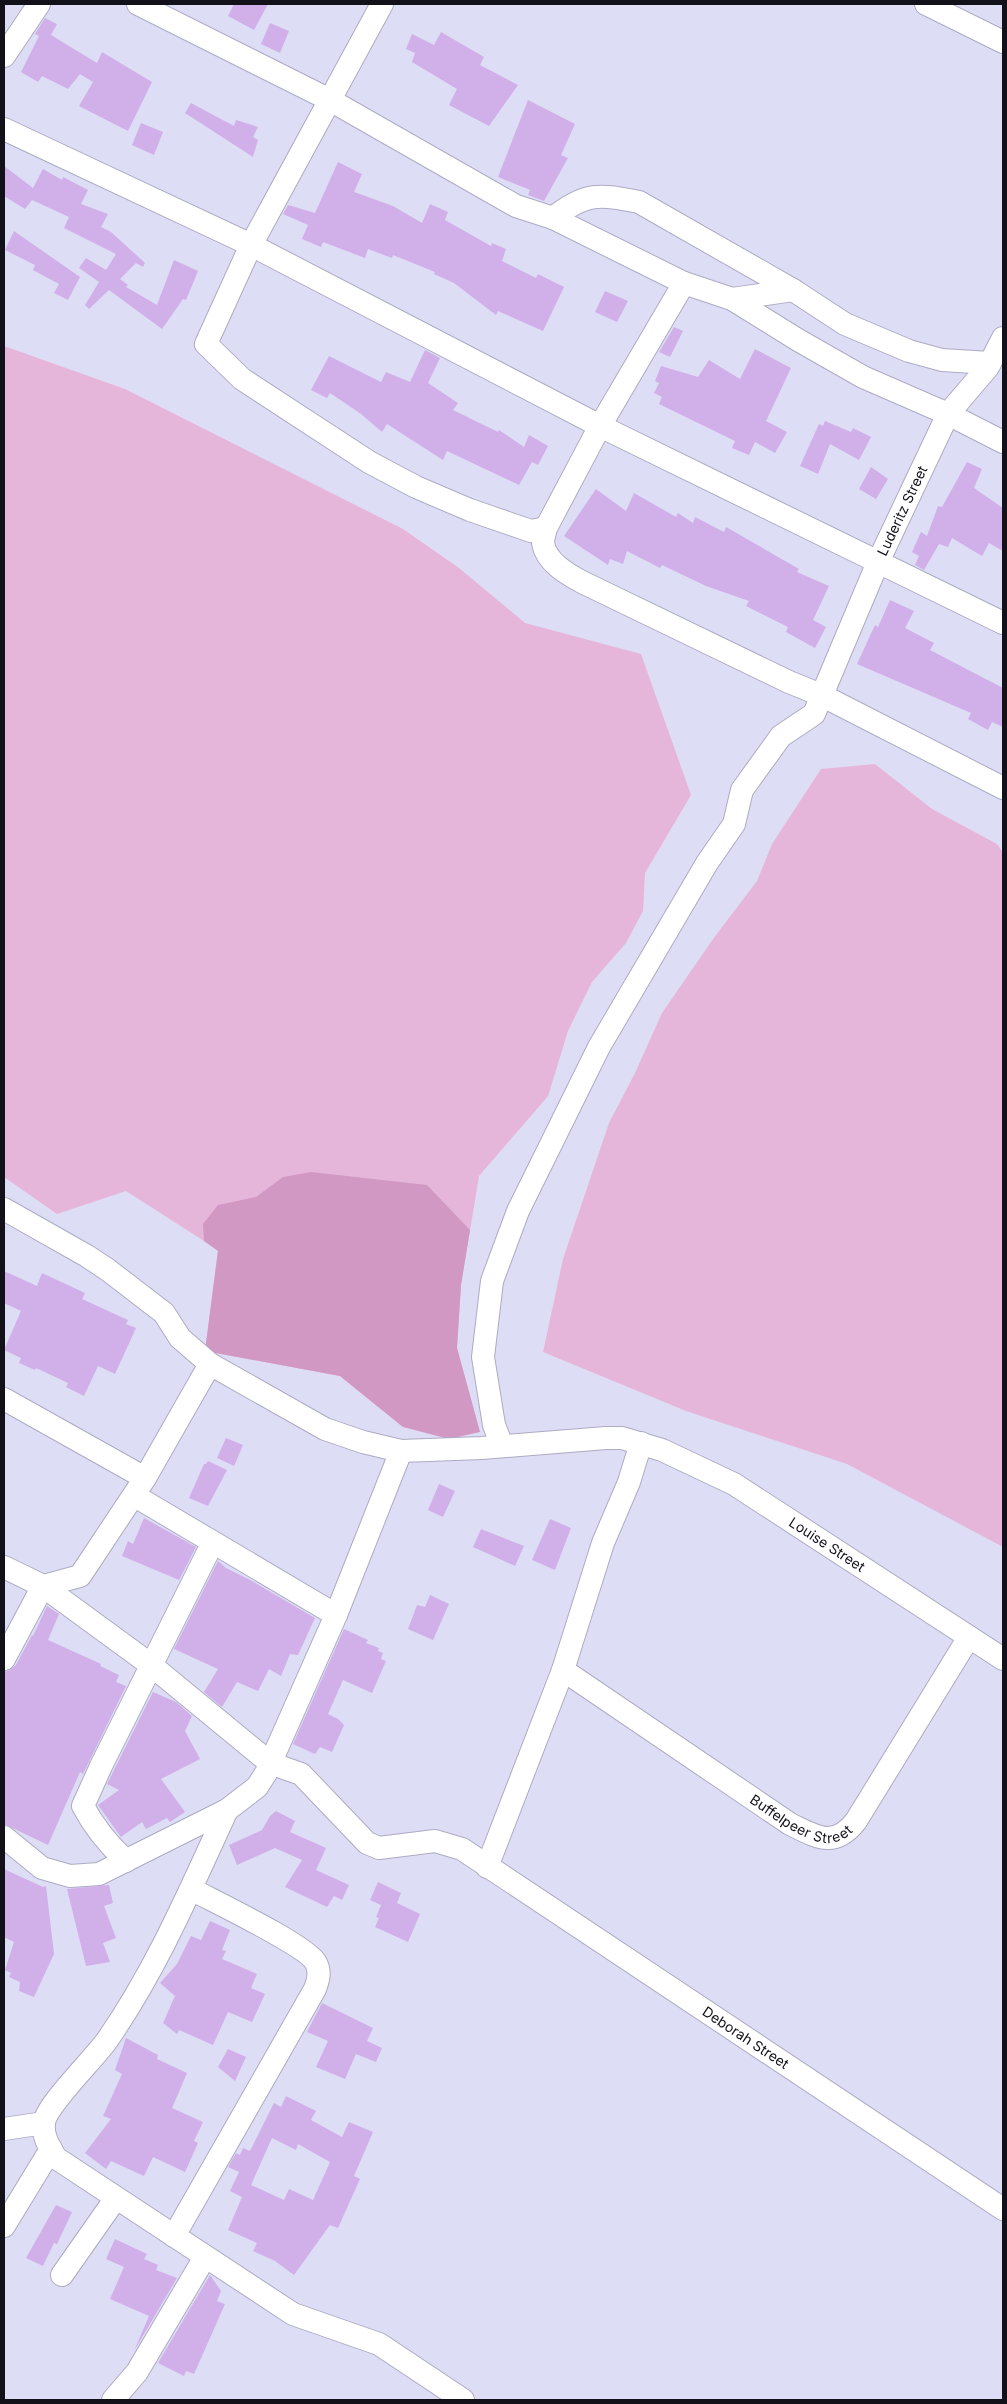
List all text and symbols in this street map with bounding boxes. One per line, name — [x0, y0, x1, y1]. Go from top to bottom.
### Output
street label: Luderitz Street — [873, 462, 930, 558]
street label: Louise Street — [786, 1513, 869, 1575]
street label: Buffelpeer Street — [747, 1791, 856, 1846]
street label: Deborah Street — [699, 2002, 793, 2072]

